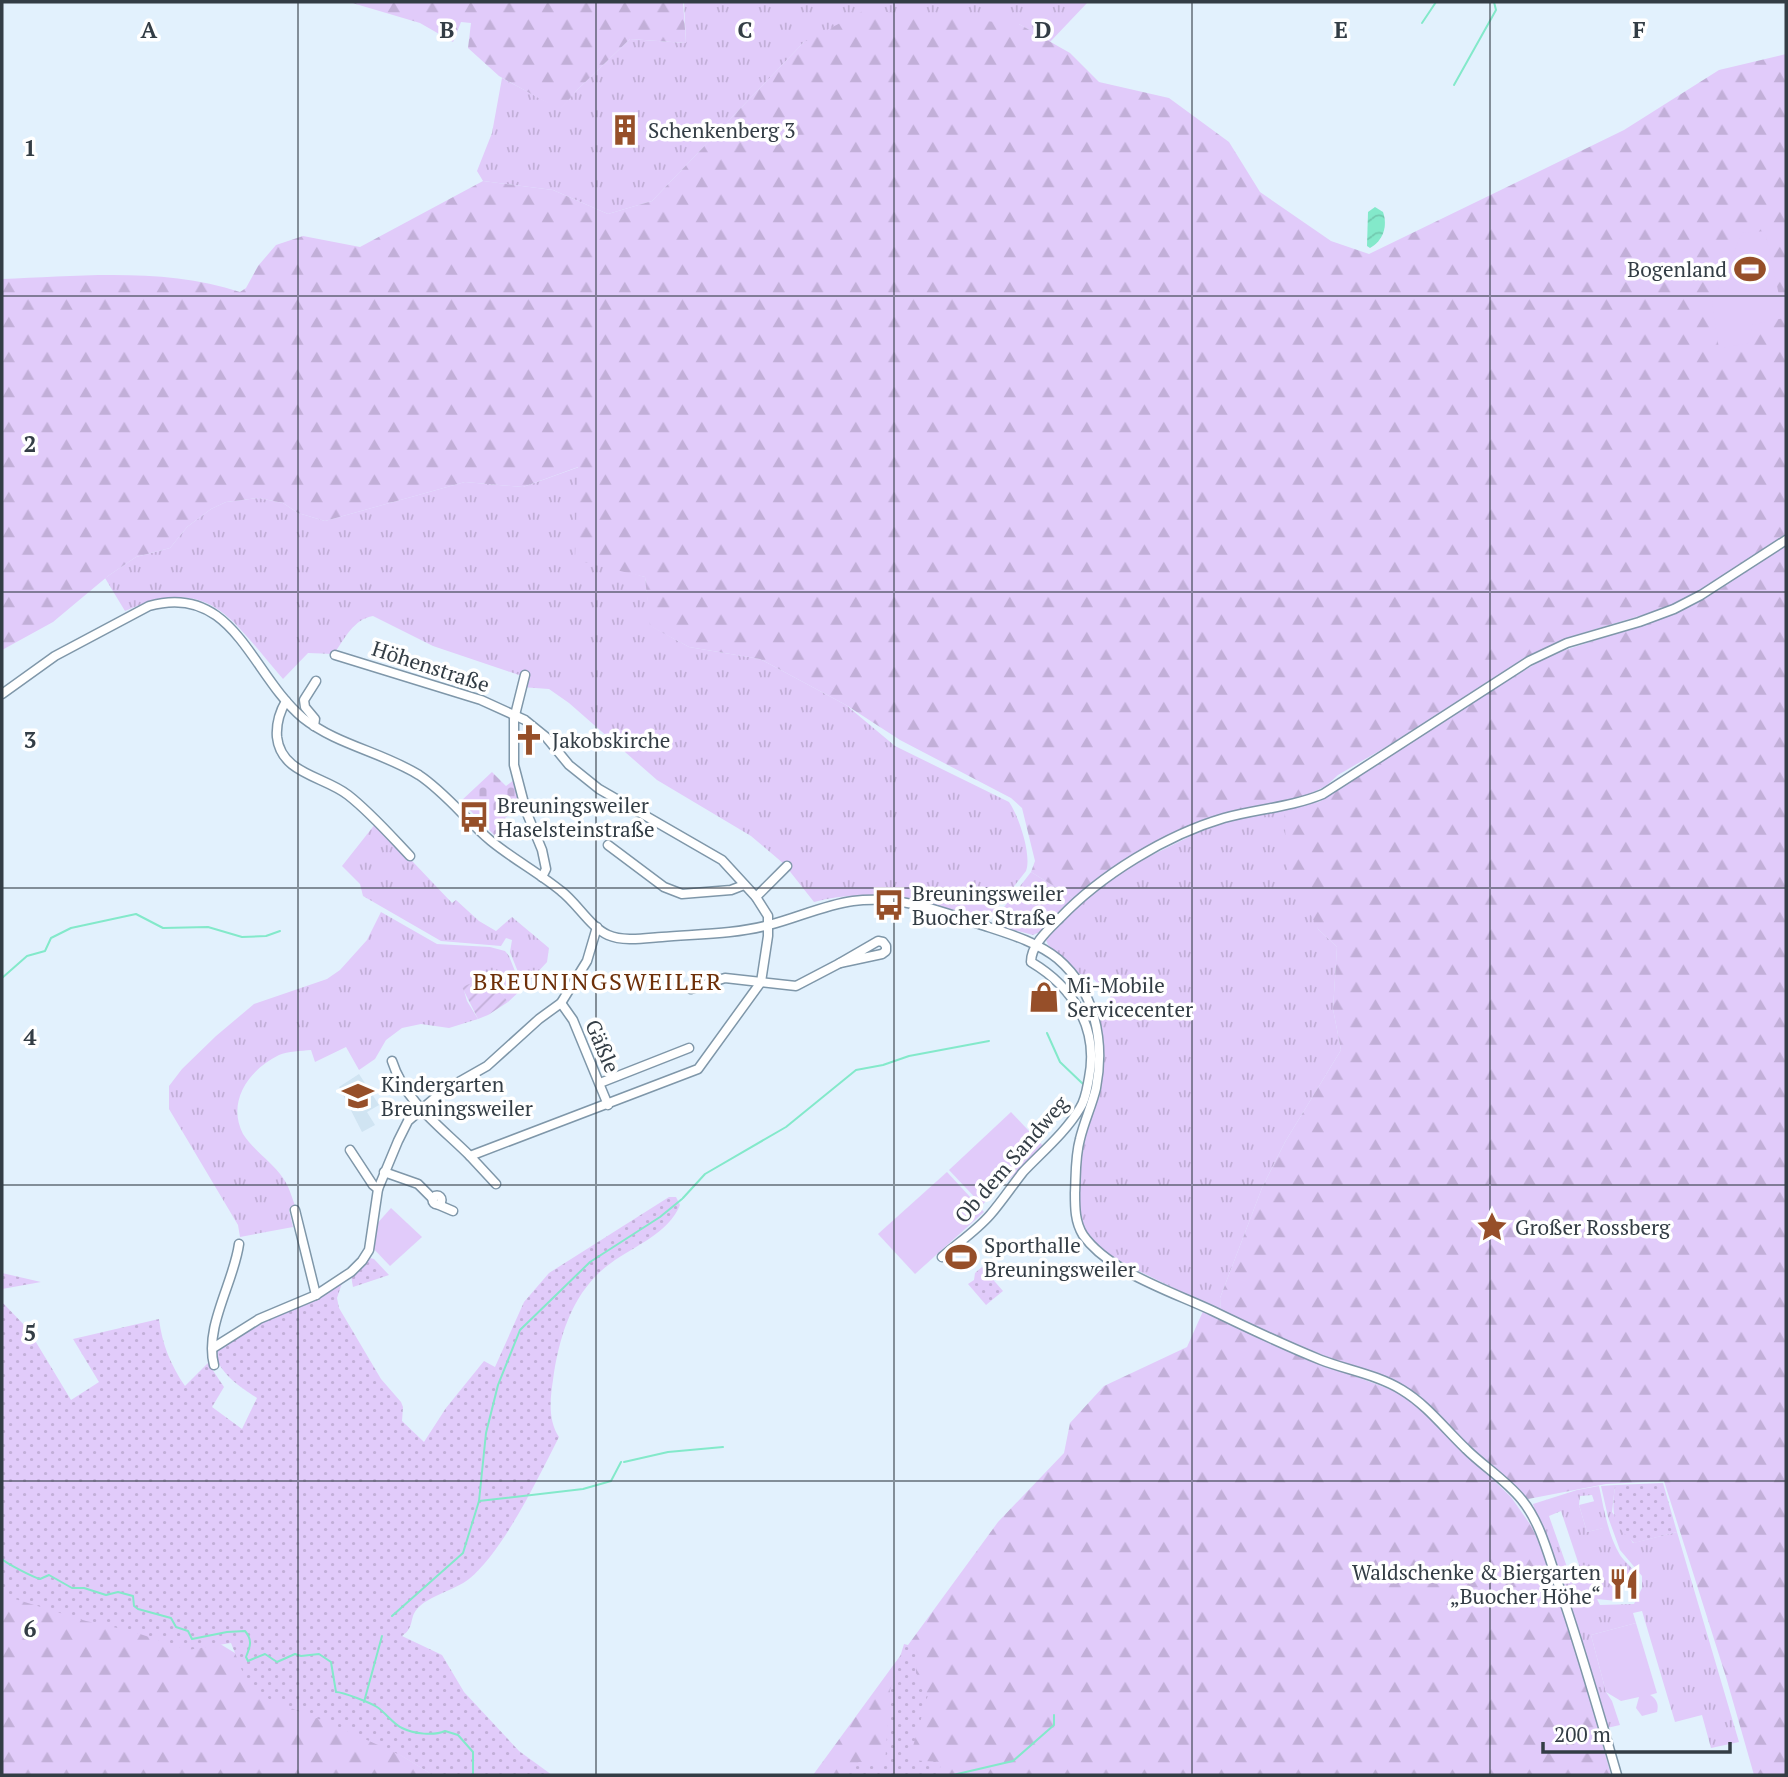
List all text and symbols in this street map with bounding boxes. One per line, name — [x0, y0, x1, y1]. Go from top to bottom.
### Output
text: A — [141, 14, 158, 45]
text: B — [440, 14, 455, 45]
text: C — [738, 14, 753, 45]
text: D — [1035, 14, 1052, 45]
text: E — [1334, 14, 1348, 45]
text: F — [1632, 14, 1646, 45]
building icon: Schenkenberg 3 — [608, 113, 642, 147]
place label: Schenkenberg 3 — [648, 116, 795, 144]
text: 1 — [24, 132, 37, 163]
sports icon: Bogenland — [1733, 252, 1767, 286]
place label: Bogenland — [1627, 255, 1727, 283]
text: 2 — [24, 428, 37, 459]
street label: Höhenstraße — [369, 634, 493, 698]
church icon: Jakobskirche — [512, 723, 546, 757]
text: 3 — [24, 724, 37, 755]
place label: Jakobskirche — [552, 726, 670, 754]
place label: Breuningsweiler Haselsteinstraße — [497, 791, 655, 843]
bus stop icon: Breuningsweiler Haselsteinstraße — [457, 800, 491, 834]
place label: Breuningsweiler Buocher Straße — [912, 879, 1064, 931]
bus stop icon: Breuningsweiler Buocher Straße — [872, 888, 906, 922]
district label: BREUNINGSWEILER — [473, 965, 723, 997]
place label: Mi-Mobile Servicecenter — [1067, 971, 1193, 1023]
shop icon: Mi-Mobile Servicecenter — [1027, 980, 1061, 1014]
street label: Gäßle — [579, 1015, 627, 1077]
text: 4 — [24, 1021, 37, 1052]
place label: Kindergarten Breuningsweiler — [381, 1070, 533, 1122]
school or university icon: Kindergarten Breuningsweiler — [341, 1079, 375, 1113]
street label: Ob dem Sandweg — [948, 1089, 1075, 1229]
place icon: Großer Rossberg — [1475, 1210, 1509, 1244]
place label: Großer Rossberg — [1515, 1213, 1671, 1241]
place label: Sporthalle Breuningsweiler — [984, 1231, 1136, 1283]
sports icon: Sporthalle Breuningsweiler — [944, 1240, 978, 1274]
text: 5 — [24, 1317, 37, 1348]
place label: Waldschenke & Biergarten „Buocher Höhe“ — [1352, 1558, 1602, 1610]
restaurant icon: Waldschenke & Biergarten „Buocher Höhe“ — [1607, 1567, 1641, 1601]
text: 6 — [24, 1613, 37, 1644]
scale bar — [1543, 1710, 1730, 1754]
text: 200 m — [1554, 1720, 1611, 1748]

